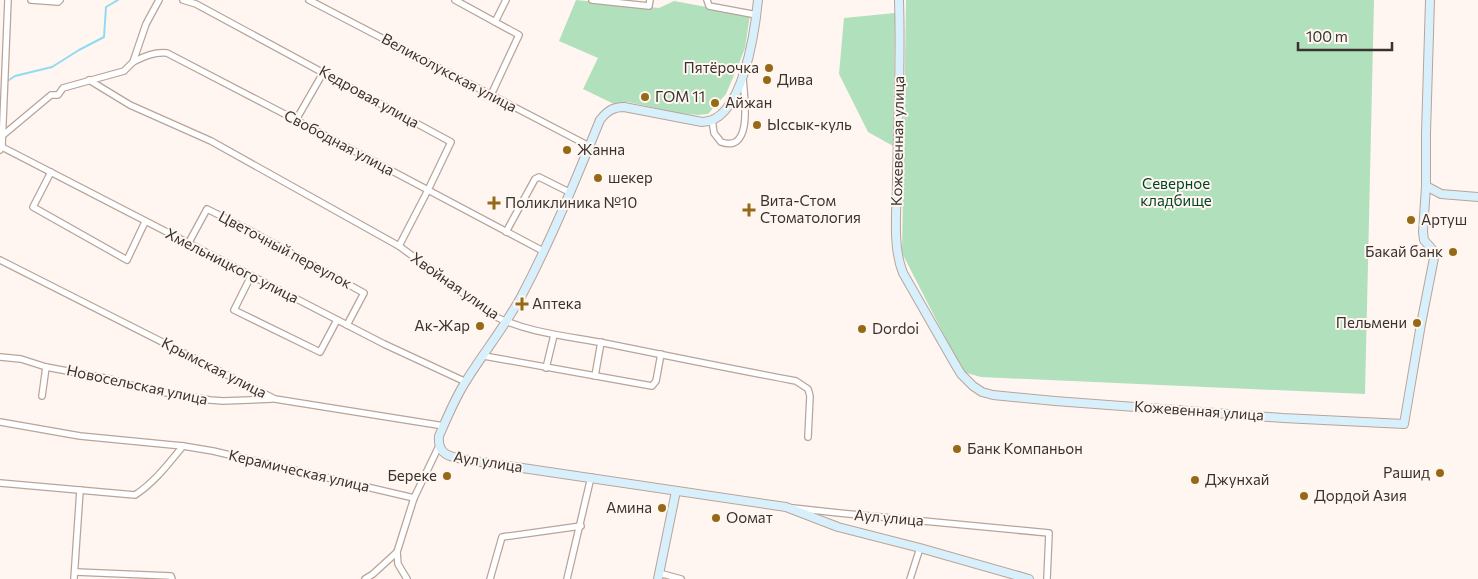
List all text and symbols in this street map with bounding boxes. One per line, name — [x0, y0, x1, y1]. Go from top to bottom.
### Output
scale bar — [1298, 20, 1392, 52]
text: 100 m — [1306, 27, 1348, 45]
street label: Великолукская улица — [379, 29, 520, 115]
place label: Пятёрочка — [684, 58, 759, 76]
street label: Кедровая улица — [316, 61, 423, 131]
marker: Пятёрочка — [763, 62, 775, 74]
place label: Дива — [777, 70, 813, 88]
marker: Дива — [761, 74, 773, 86]
street label: Кожевенная улица — [887, 76, 907, 206]
place label: ГОМ 11 — [655, 87, 705, 105]
marker: ГОМ 11 — [639, 91, 651, 103]
place label: Айжан — [725, 93, 772, 111]
marker: Айжан — [709, 97, 721, 109]
street label: Свободная улица — [281, 106, 398, 179]
place label: Ыссык-куль — [767, 115, 852, 133]
marker: Ыссык-куль — [751, 119, 763, 131]
place label: Жанна — [577, 140, 625, 158]
marker: Жанна — [561, 144, 573, 156]
place label: шекер — [608, 168, 653, 186]
marker: шекер — [592, 172, 604, 184]
park label: Северное кладбище — [1140, 174, 1212, 209]
place label: Вита-Стом Стоматология — [760, 191, 861, 226]
place label: Поликлиника №10 — [505, 193, 637, 211]
marker: Поликлиника №10 — [487, 196, 501, 210]
marker: Вита-Стом Стоматология — [742, 203, 756, 217]
street label: Цветочный переулок — [216, 206, 355, 292]
place label: Артуш — [1421, 210, 1467, 228]
marker: Артуш — [1405, 214, 1417, 226]
street label: Хмельницкого улица — [163, 224, 302, 306]
place label: Бакай банк — [1365, 242, 1443, 260]
marker: Бакай банк — [1447, 246, 1459, 258]
street label: Хвойная улица — [408, 248, 503, 322]
place label: Аптека — [532, 294, 582, 312]
marker: Аптека — [516, 298, 528, 310]
place label: Пельмени — [1336, 313, 1407, 331]
place label: Ак-Жар — [414, 316, 470, 334]
marker: Пельмени — [1411, 317, 1423, 329]
place label: Dordoi — [872, 319, 919, 337]
marker: Ак-Жар — [474, 320, 486, 332]
marker: Dordoi — [856, 323, 868, 335]
street label: Крымская улица — [159, 333, 270, 401]
street label: Новосельская улица — [65, 360, 209, 408]
street label: Кожевенная улица — [1134, 396, 1265, 424]
place label: Банк Компаньон — [967, 439, 1083, 457]
marker: Банк Компаньон — [951, 443, 963, 455]
street label: Керамическая улица — [227, 445, 371, 495]
street label: Аул улица — [452, 447, 524, 475]
place label: Рашид — [1383, 463, 1430, 481]
place label: Береке — [387, 466, 437, 484]
marker: Рашид — [1434, 467, 1446, 479]
marker: Береке — [441, 470, 453, 482]
place label: Джунхай — [1205, 470, 1269, 488]
marker: Джунхай — [1189, 474, 1201, 486]
place label: Дордой Азия — [1314, 486, 1407, 504]
marker: Дордой Азия — [1298, 490, 1310, 502]
place label: Амина — [606, 498, 652, 516]
marker: Амина — [656, 502, 668, 514]
street label: Аул улица — [854, 505, 925, 529]
place label: Оомат — [726, 508, 773, 526]
marker: Оомат — [710, 512, 722, 524]

